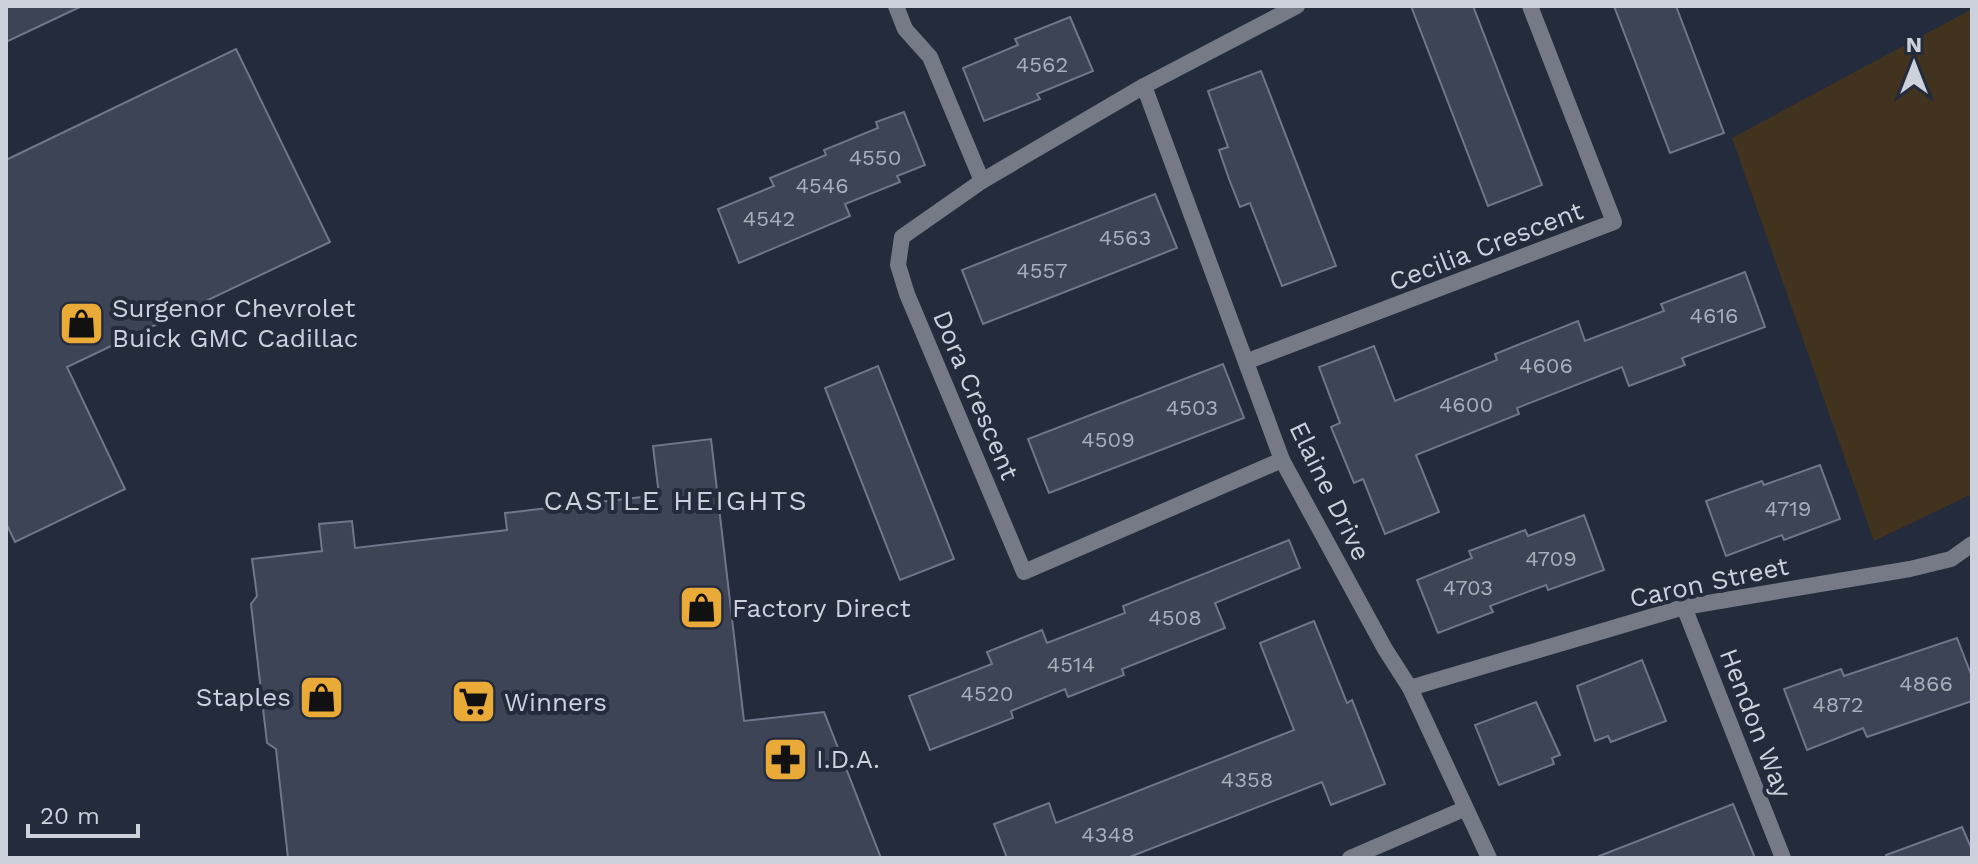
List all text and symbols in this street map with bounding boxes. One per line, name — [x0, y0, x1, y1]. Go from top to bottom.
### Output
north arrow — [1874, 24, 1954, 104]
text: N — [1906, 32, 1922, 57]
house number: 4562 — [1016, 52, 1068, 77]
house number: 4550 — [849, 145, 901, 170]
house number: 4546 — [795, 173, 849, 198]
street label: Cecilia Crescent — [1385, 195, 1587, 297]
house number: 4542 — [743, 206, 795, 231]
house number: 4563 — [1099, 225, 1151, 250]
house number: 4557 — [1016, 258, 1068, 283]
place label: Surgenor Chevrolet Buick GMC Cadillac — [112, 293, 358, 353]
shop icon: Surgenor Chevrolet Buick GMC Cadillac — [57, 299, 105, 347]
house number: 4616 — [1690, 303, 1738, 328]
street label: Dora Crescent — [927, 306, 1025, 484]
house number: 4606 — [1519, 353, 1573, 378]
house number: 4600 — [1439, 392, 1493, 417]
house number: 4503 — [1166, 395, 1218, 420]
street label: Elaine Drive — [1283, 417, 1377, 565]
house number: 4509 — [1081, 427, 1135, 452]
district label: CASTLE HEIGHTS — [543, 484, 809, 517]
house number: 4719 — [1765, 496, 1811, 521]
house number: 4709 — [1525, 546, 1577, 571]
street label: Caron Street — [1627, 551, 1791, 613]
house number: 4703 — [1443, 575, 1493, 600]
shop icon: Factory Direct — [677, 584, 725, 632]
place label: Factory Direct — [732, 593, 911, 623]
house number: 4508 — [1148, 605, 1202, 630]
street label: Hendon Way — [1714, 644, 1798, 802]
house number: 4514 — [1047, 652, 1095, 677]
house number: 4866 — [1899, 671, 1953, 696]
shop icon: Staples — [298, 673, 346, 721]
supermarket icon: Winners — [449, 678, 497, 726]
house number: 4520 — [961, 681, 1013, 706]
place label: Staples — [196, 682, 291, 712]
place label: Winners — [504, 687, 607, 717]
house number: 4872 — [1812, 692, 1864, 717]
pharmacy icon: I.D.A. — [761, 735, 809, 783]
place label: I.D.A. — [816, 744, 880, 774]
house number: 4358 — [1221, 767, 1273, 792]
scale bar — [28, 788, 138, 838]
text: 20 m — [40, 802, 100, 830]
house number: 4348 — [1081, 822, 1135, 847]

